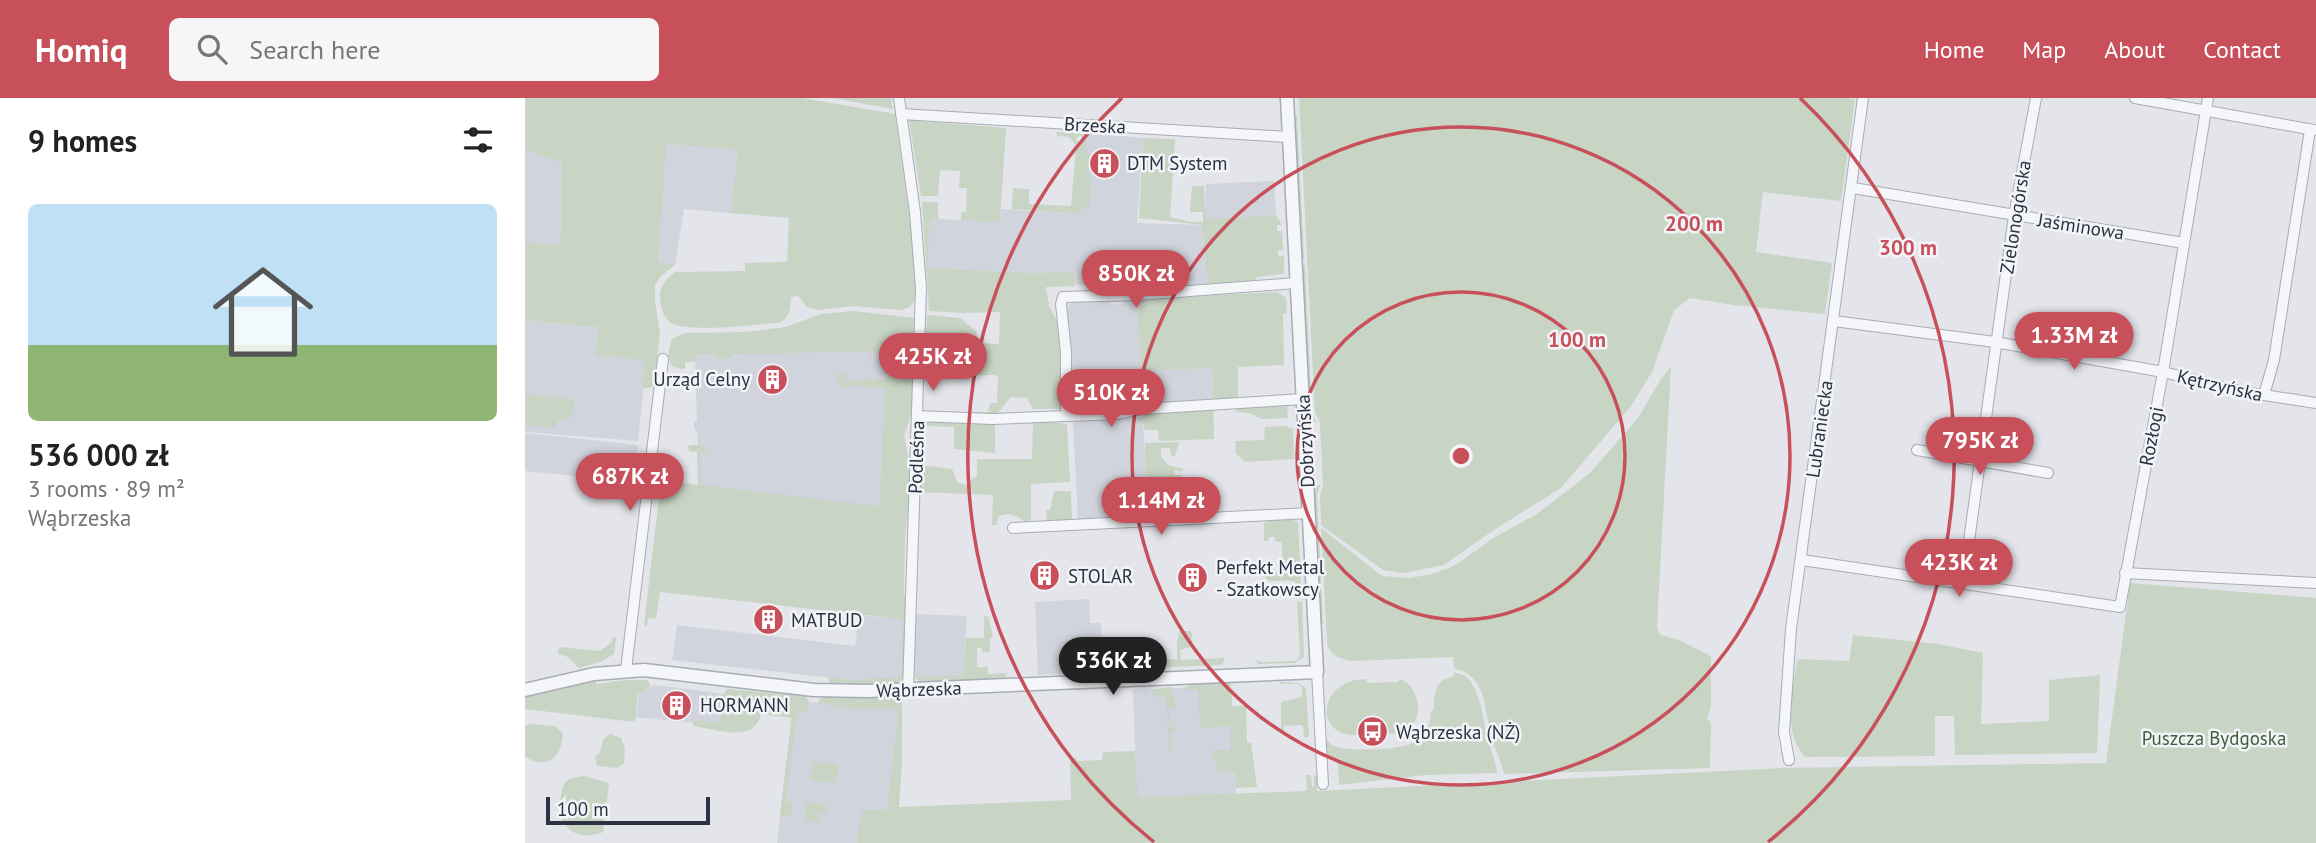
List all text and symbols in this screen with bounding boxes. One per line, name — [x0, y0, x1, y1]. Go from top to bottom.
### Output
search box — [169, 18, 659, 81]
text: Homiq — [35, 28, 127, 71]
icon: search — [193, 30, 231, 68]
text: Search here — [249, 33, 380, 66]
text: Home — [1924, 34, 1984, 65]
text: Map — [2022, 34, 2066, 65]
text: About — [2104, 34, 2165, 65]
text: Contact — [2203, 34, 2281, 65]
street label: Brzeska — [1063, 111, 1127, 139]
text: 9 homes — [28, 121, 137, 160]
icon: filters — [459, 121, 497, 159]
building icon: DTM System — [1087, 146, 1121, 180]
place label: DTM System — [1127, 151, 1227, 175]
street label: Zielonogórska — [1994, 158, 2036, 276]
street label: Jaśminowa — [2035, 207, 2126, 245]
text: 200 m — [1665, 210, 1723, 237]
text: 300 m — [1879, 234, 1937, 261]
icon: home — [200, 249, 326, 375]
pin: 850K zł — [1071, 250, 1201, 310]
text: 850K zł — [1098, 258, 1174, 287]
pin: 1.33M zł — [2002, 313, 2146, 372]
text: 1.33M zł — [2031, 320, 2117, 349]
text: 100 m — [1548, 326, 1606, 353]
pin: 425K zł — [868, 334, 998, 393]
text: 425K zł — [895, 341, 971, 370]
building icon: Urząd Celny — [756, 362, 790, 396]
street label: Kętrzyńska — [2175, 363, 2265, 407]
place label: Urząd Celny — [653, 367, 750, 391]
pin: 510K zł — [1046, 370, 1176, 429]
text: 510K zł — [1073, 377, 1149, 406]
street label: Lubraniecka — [1800, 379, 1838, 479]
street label: Dobrzyńska — [1291, 394, 1319, 488]
street label: Rozłogi — [2134, 404, 2168, 468]
pin: 795K zł — [1915, 418, 2045, 477]
street label: Podleśna — [903, 420, 929, 494]
text: 795K zł — [1942, 425, 2018, 454]
text: 536 000 zł — [28, 435, 169, 474]
centre of rings — [1449, 444, 1473, 468]
pin: 687K zł — [565, 454, 695, 513]
text: 687K zł — [592, 461, 668, 490]
text: 3 rooms · 89 m² — [28, 474, 185, 503]
pin: 1.14M zł — [1089, 478, 1233, 537]
text: 1.14M zł — [1118, 485, 1204, 514]
text: Wąbrzeska — [28, 503, 131, 532]
pin: 423K zł — [1894, 540, 2024, 599]
text: 423K zł — [1921, 547, 1997, 576]
place label: Perfekt Metal - Szatkowscy — [1216, 555, 1325, 601]
building icon: STOLAR — [1028, 559, 1062, 593]
building icon: Perfekt Metal - Szatkowscy — [1176, 561, 1210, 595]
place label: STOLAR — [1068, 564, 1133, 588]
building icon: MATBUD — [751, 603, 785, 637]
place label: MATBUD — [791, 608, 862, 632]
pin: 536K zł — [1048, 638, 1178, 697]
text: 536K zł — [1075, 645, 1151, 674]
street label: Wąbrzeska — [876, 676, 962, 702]
building icon: HORMANN — [660, 688, 694, 722]
place label: HORMANN — [700, 693, 789, 717]
bus stop icon: Wąbrzeska (NŻ) — [1356, 715, 1390, 749]
place label: Wąbrzeska (NŻ) — [1396, 720, 1520, 744]
park label: Puszcza Bydgoska — [2142, 726, 2286, 750]
scale bar — [546, 794, 711, 826]
text: 100 m — [557, 797, 609, 821]

